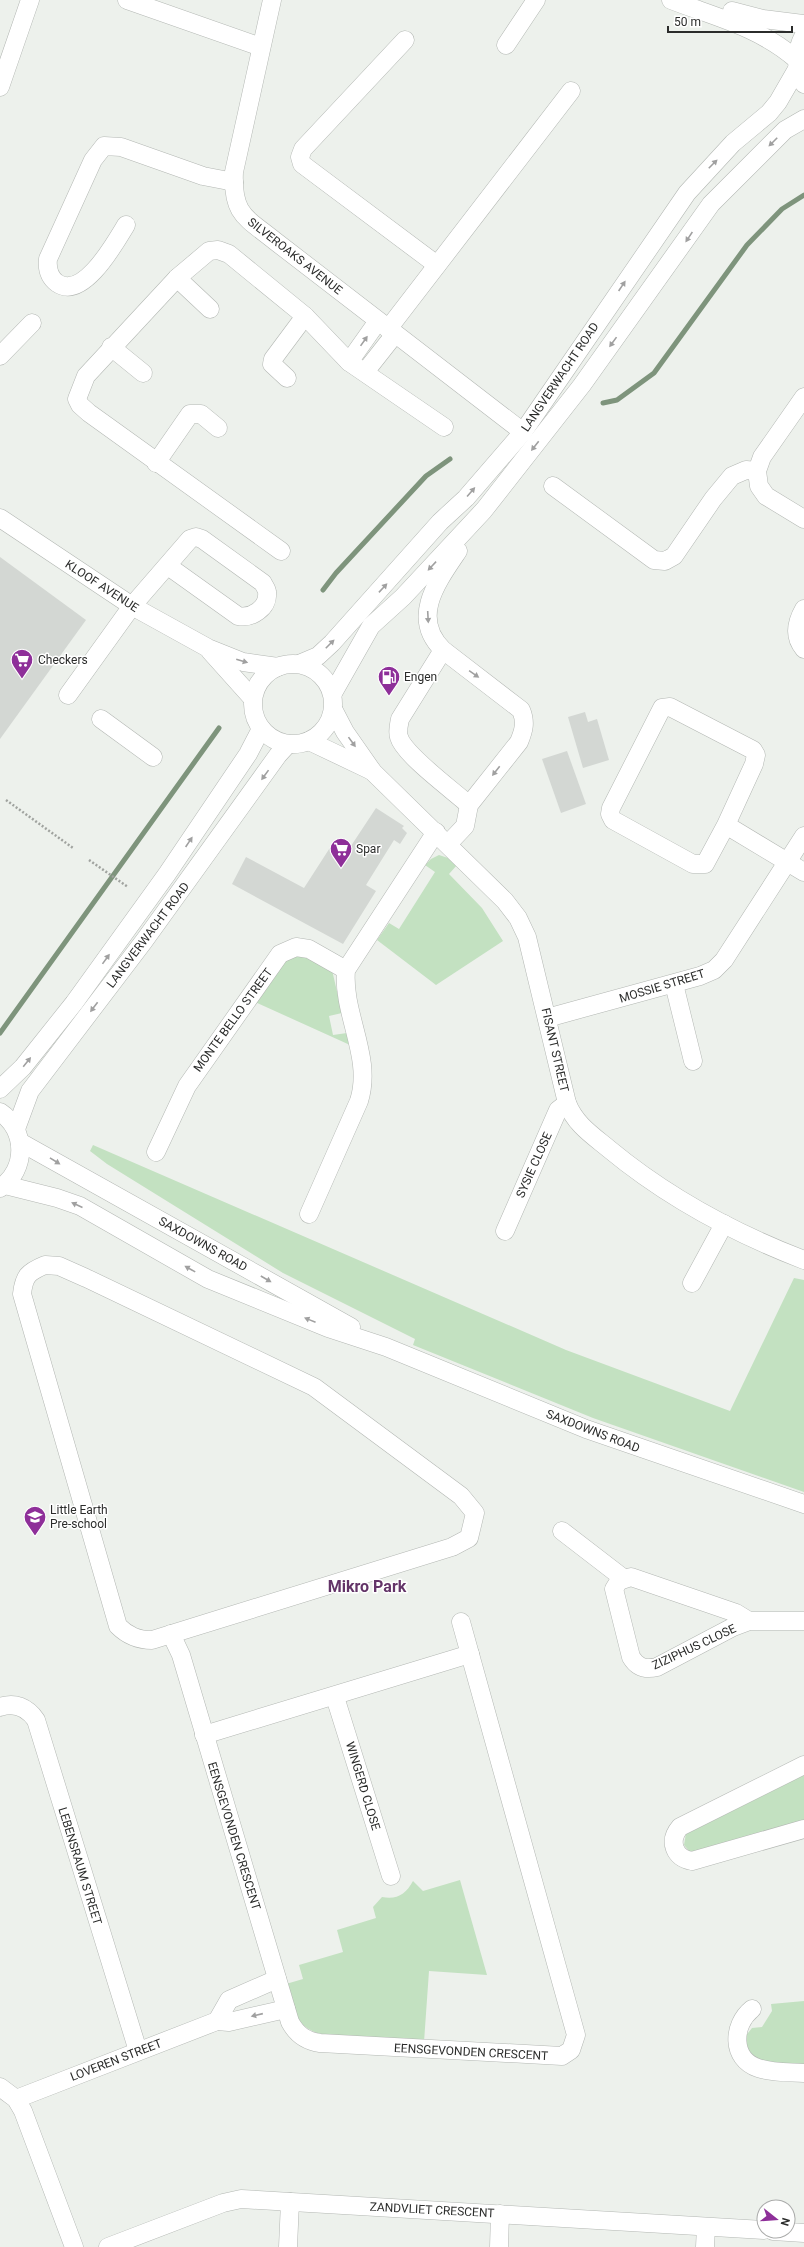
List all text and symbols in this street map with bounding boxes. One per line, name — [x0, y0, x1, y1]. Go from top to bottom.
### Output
scale bar — [668, 8, 792, 34]
text: 50 m — [674, 15, 701, 29]
one-way arrow — [768, 137, 778, 147]
one-way arrow — [708, 159, 718, 169]
street label: SILVEROAKS AVENUE — [245, 215, 345, 297]
one-way arrow — [685, 231, 693, 242]
one-way arrow — [618, 281, 626, 292]
street label: LANGVERWACHT ROAD — [518, 320, 602, 434]
one-way arrow — [360, 336, 368, 346]
one-way arrow — [609, 337, 617, 347]
one-way arrow — [531, 440, 539, 451]
one-way arrow — [466, 487, 475, 498]
street label: KLOOF AVENUE — [63, 557, 141, 615]
one-way arrow — [427, 561, 437, 571]
one-way arrow — [378, 582, 387, 593]
one-way arrow — [424, 611, 431, 624]
one-way arrow — [325, 639, 335, 649]
supermarket icon: Checkers — [9, 647, 35, 680]
place label: Checkers — [38, 653, 88, 667]
one-way arrow — [236, 658, 248, 664]
fuel station icon: Engen — [376, 664, 402, 697]
place label: Engen — [404, 670, 437, 684]
one-way arrow — [469, 670, 479, 678]
one-way arrow — [347, 736, 356, 747]
one-way arrow — [492, 765, 500, 776]
one-way arrow — [261, 770, 269, 781]
supermarket icon: Spar — [328, 836, 354, 869]
one-way arrow — [185, 837, 193, 847]
place label: Spar — [356, 842, 380, 856]
street label: LANGVERWACHT ROAD — [104, 879, 192, 991]
one-way arrow — [102, 953, 110, 964]
street label: MONTE BELLO STREET — [191, 965, 275, 1075]
street label: MOSSIE STREET — [618, 966, 706, 1006]
one-way arrow — [90, 1002, 98, 1012]
street label: FISANT STREET — [539, 1007, 571, 1093]
one-way arrow — [23, 1056, 32, 1067]
street label: SYSIE CLOSE — [513, 1130, 555, 1200]
one-way arrow — [49, 1157, 61, 1164]
one-way arrow — [71, 1202, 83, 1208]
street label: SAXDOWNS ROAD — [156, 1214, 250, 1274]
one-way arrow — [184, 1266, 196, 1273]
one-way arrow — [260, 1275, 272, 1282]
one-way arrow — [303, 1317, 315, 1323]
street label: SAXDOWNS ROAD — [544, 1407, 642, 1455]
place label: Little Earth Pre-school — [50, 1503, 108, 1531]
school or university icon: Little Earth Pre-school — [22, 1504, 48, 1537]
district label: Mikro Park — [328, 1577, 407, 1596]
street label: ZIZIPHUS CLOSE — [650, 1621, 738, 1673]
street label: WINGERD CLOSE — [343, 1740, 383, 1832]
street label: EENSGEVONDEN CRESCENT — [205, 1760, 263, 1912]
street label: LEBENSRAUM STREET — [55, 1806, 105, 1926]
one-way arrow — [251, 2013, 264, 2019]
street label: LOVEREN STREET — [68, 2036, 164, 2084]
street label: EENSGEVONDEN CRESCENT — [394, 2041, 548, 2063]
north arrow — [756, 2199, 796, 2239]
street label: ZANDVLIET CRESCENT — [369, 2200, 495, 2220]
text: N — [778, 2216, 792, 2228]

